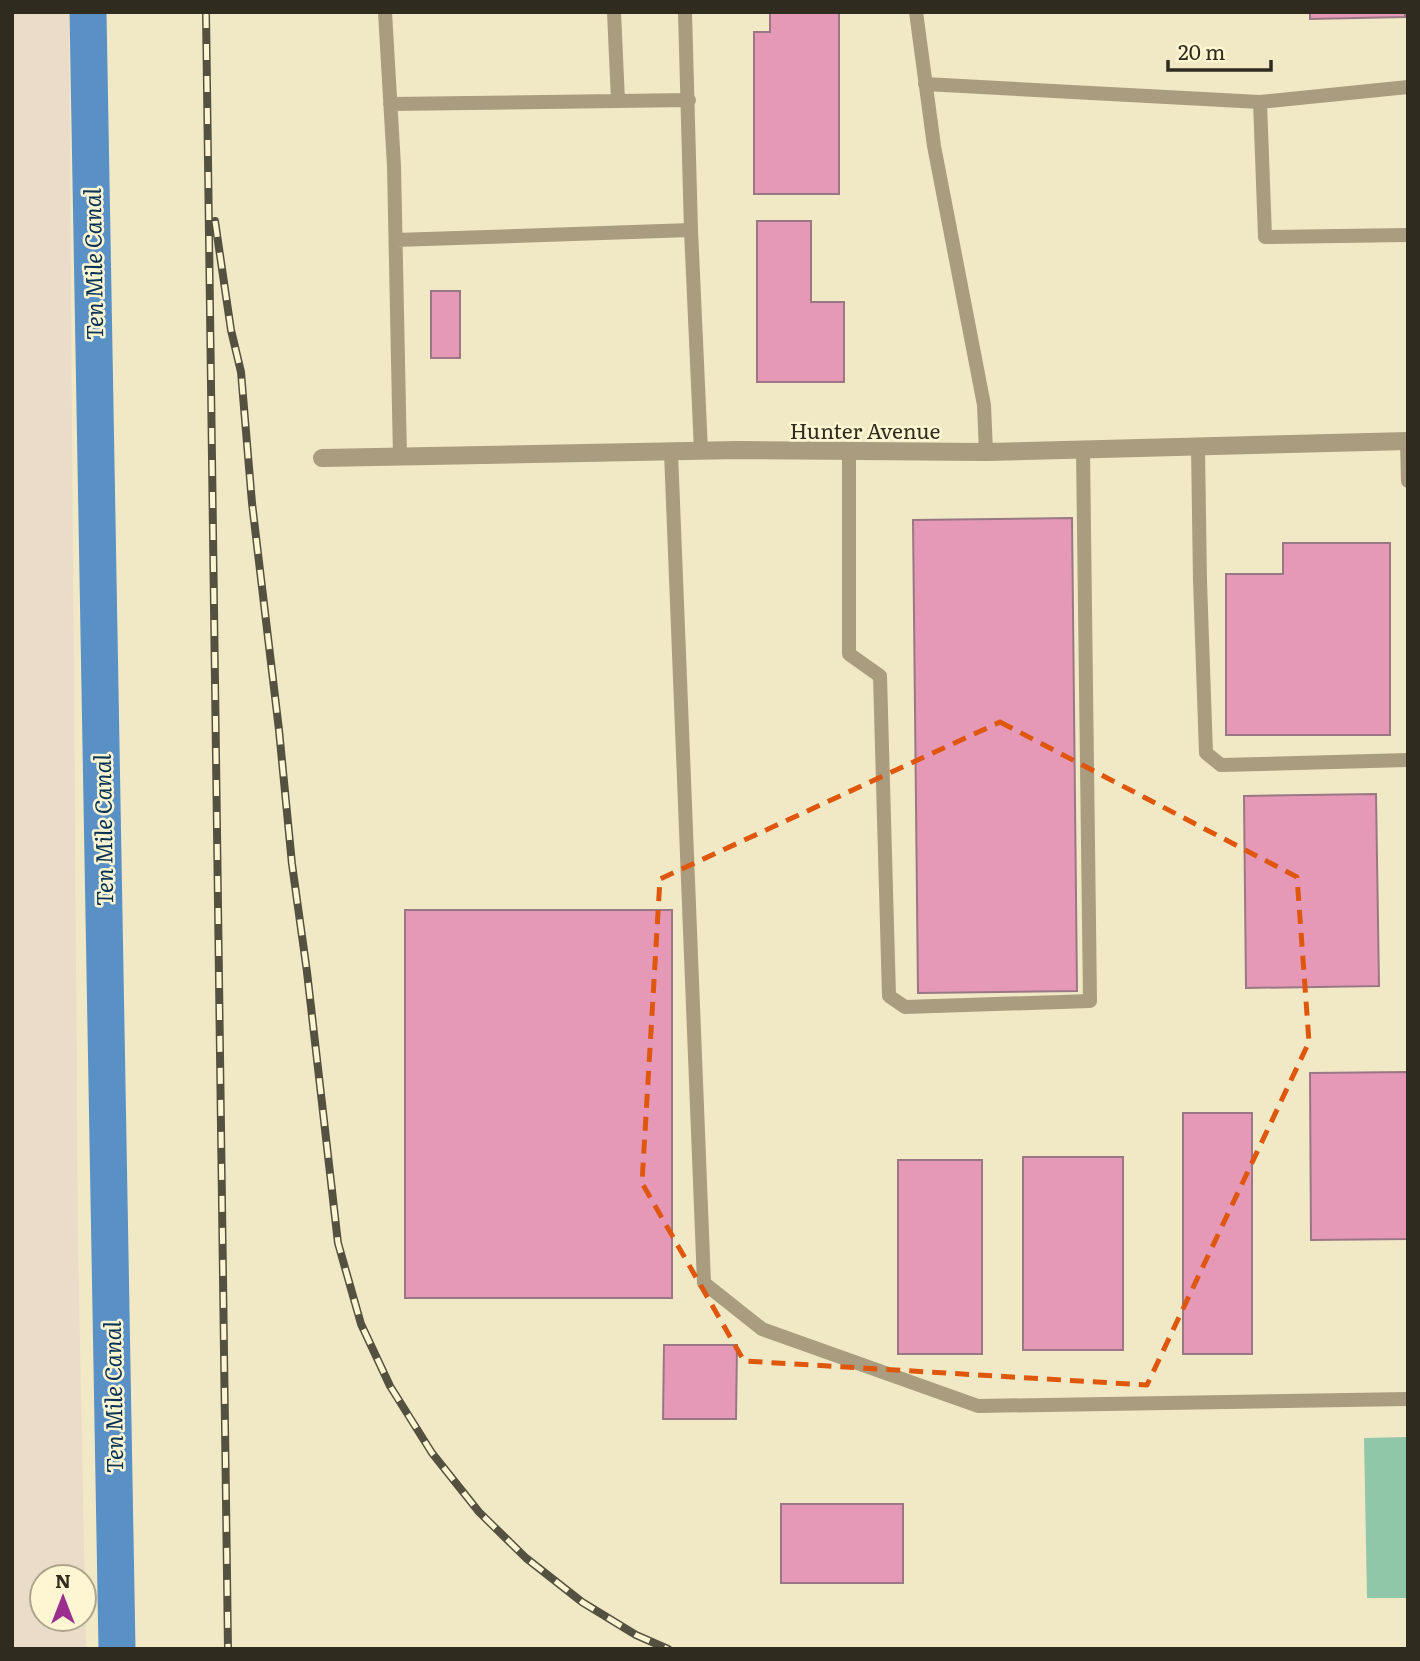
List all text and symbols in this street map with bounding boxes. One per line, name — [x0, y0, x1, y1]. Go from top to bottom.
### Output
scale bar — [1168, 28, 1271, 72]
text: 20 m — [1178, 35, 1225, 66]
water label: Ten Mile Canal — [74, 187, 110, 340]
street label: Hunter Avenue — [790, 414, 940, 445]
water label: Ten Mile Canal — [84, 753, 120, 906]
water label: Ten Mile Canal — [94, 1320, 130, 1473]
north arrow — [28, 1563, 98, 1633]
text: N — [55, 1566, 71, 1594]

